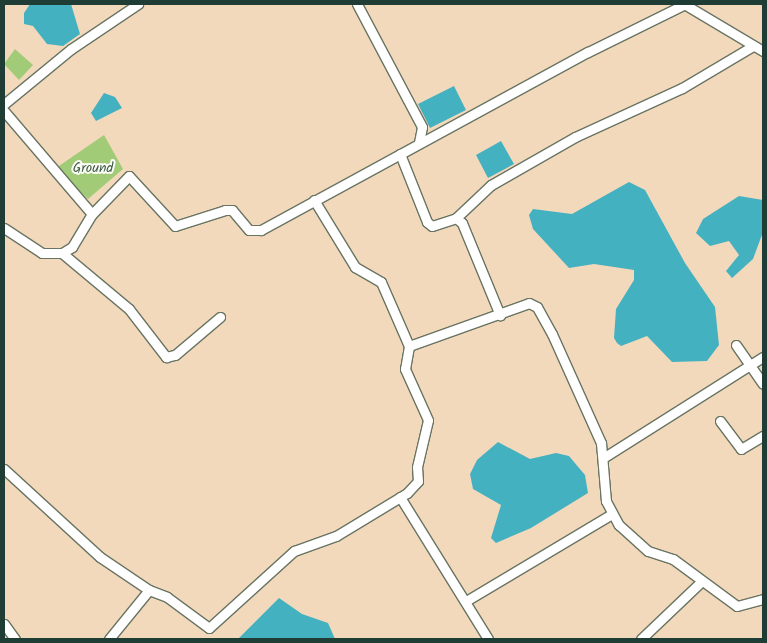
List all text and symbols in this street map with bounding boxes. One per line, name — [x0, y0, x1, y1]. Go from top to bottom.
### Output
park label: Ground — [73, 160, 113, 176]

